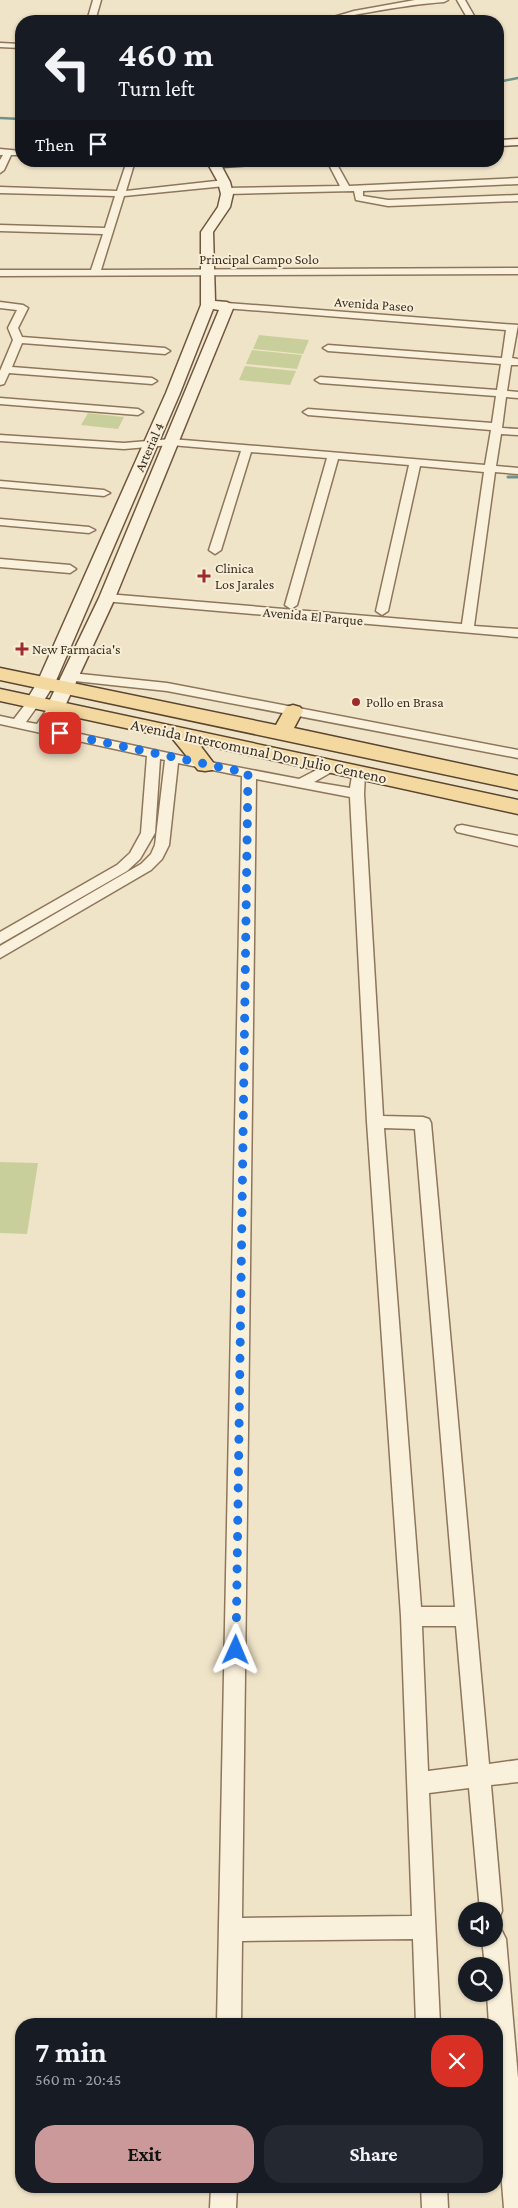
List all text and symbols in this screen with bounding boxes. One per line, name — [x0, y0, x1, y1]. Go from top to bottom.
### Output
icon: left — [35, 35, 100, 100]
text: 460 m — [118, 35, 214, 74]
text: Turn left — [118, 76, 195, 101]
icon: arrive — [84, 130, 112, 158]
text: Then — [35, 134, 74, 155]
street label: Principal Campo Solo — [199, 251, 319, 267]
street label: Avenida Paseo — [334, 293, 414, 315]
street label: Arterial 4 — [131, 420, 167, 474]
place label: Clinica Los Jarales — [215, 560, 274, 592]
marker: Clinica Los Jarales — [197, 569, 211, 583]
street label: Avenida El Parque — [262, 604, 364, 628]
place label: New Farmacia's — [32, 641, 121, 657]
marker: New Farmacia's — [16, 643, 28, 655]
place label: Pollo en Brasa — [366, 694, 444, 710]
marker: Pollo en Brasa — [350, 696, 362, 708]
pin — [39, 712, 81, 754]
street label: Avenida Intercomunal Don Julio Centeno — [129, 716, 389, 787]
icon: arrive — [46, 719, 74, 747]
position arrow — [209, 1623, 261, 1675]
map controls — [458, 1902, 503, 2002]
button: sound — [458, 1902, 503, 1947]
button: search — [458, 1957, 503, 2002]
text: 7 min — [35, 2035, 107, 2068]
button: close — [431, 2035, 483, 2087]
text: 560 m · 20:45 — [35, 2071, 121, 2088]
button: Exit — [35, 2125, 254, 2183]
button: Share — [264, 2125, 483, 2183]

